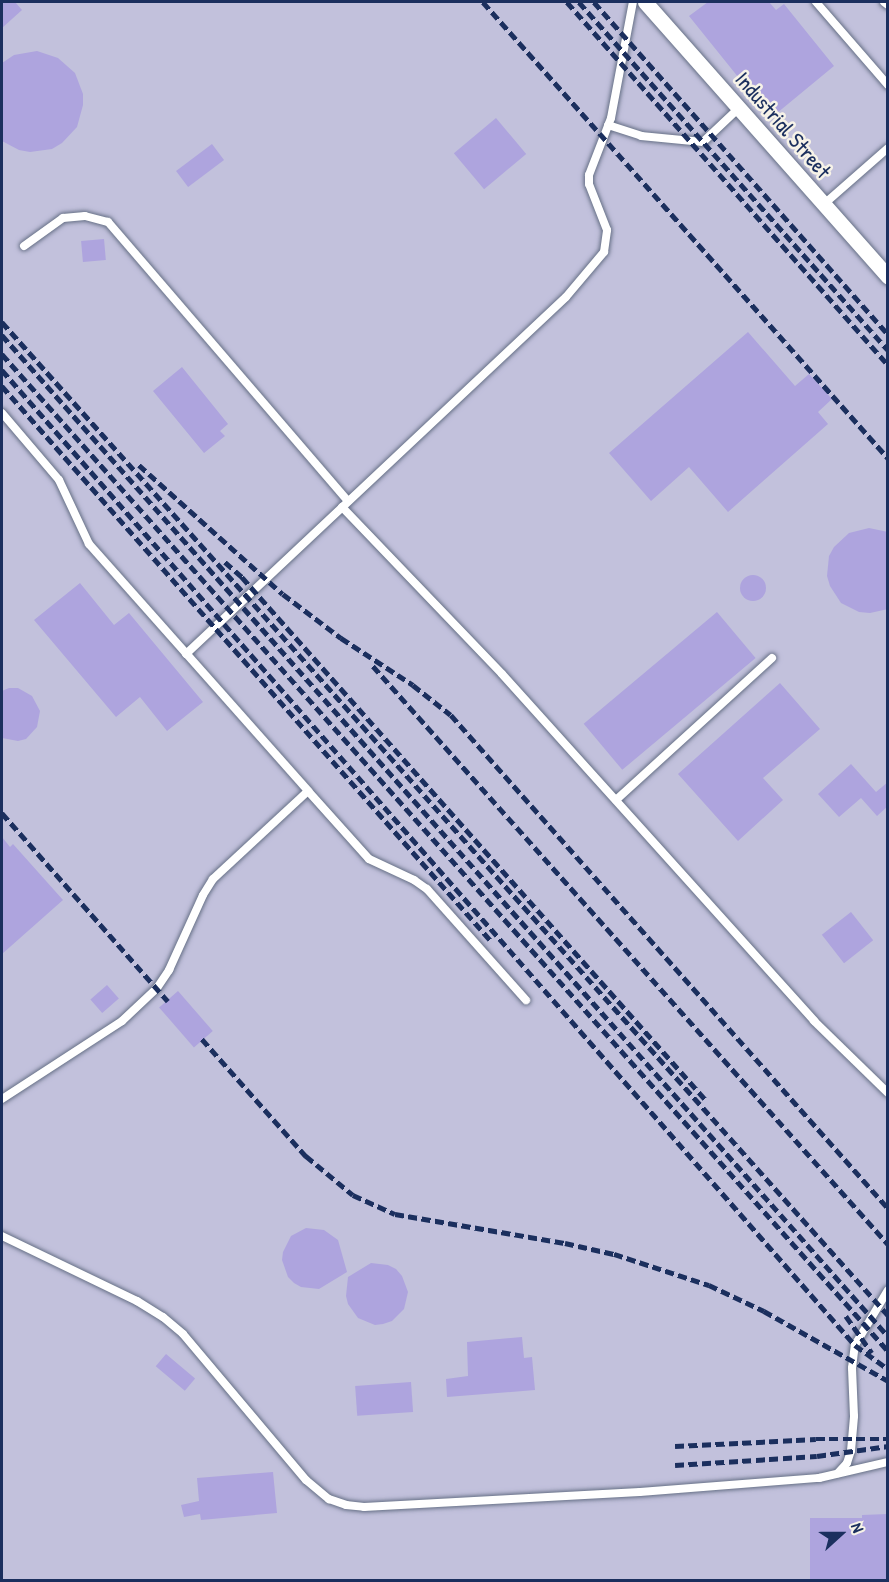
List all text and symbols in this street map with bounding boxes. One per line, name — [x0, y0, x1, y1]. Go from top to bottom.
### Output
street label: Industrial Street — [730, 66, 836, 184]
north arrow — [811, 1504, 871, 1564]
text: N — [846, 1520, 870, 1535]

